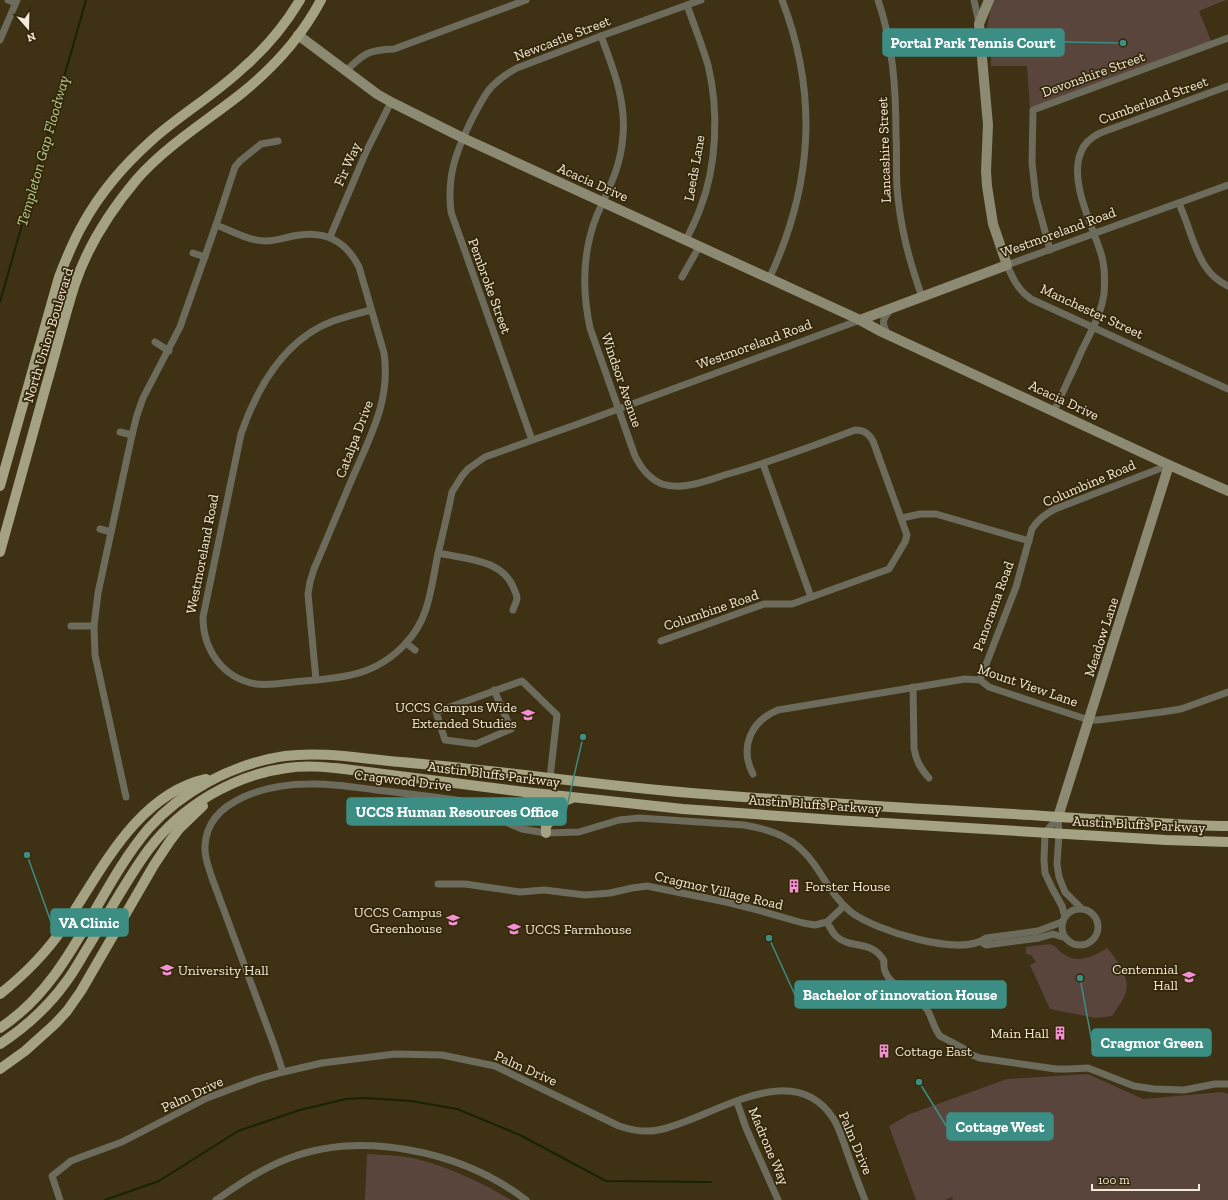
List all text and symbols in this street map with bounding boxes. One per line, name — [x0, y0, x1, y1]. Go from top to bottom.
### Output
north arrow — [8, 8, 48, 48]
street label: Newcastle Street — [512, 12, 614, 65]
text: N — [25, 29, 37, 45]
callout: Portal Park Tennis Court — [883, 29, 1064, 56]
text: Portal Park Tennis Court — [890, 34, 1057, 52]
street label: Devonshire Street — [1039, 48, 1148, 101]
street label: Cumberland Street — [1096, 73, 1211, 128]
water label: Templeton Gap Floodway — [13, 74, 73, 228]
street label: Lancashire Street — [874, 96, 895, 203]
street label: Leeds Lane — [680, 133, 709, 202]
street label: Fir Way — [330, 139, 365, 189]
street label: Acacia Drive — [555, 159, 631, 206]
street label: Westmoreland Road — [998, 204, 1118, 261]
street label: Pembroke Street — [464, 236, 515, 337]
street label: North Union Boulevard — [20, 265, 77, 405]
street label: Manchester Street — [1038, 280, 1147, 343]
street label: Westmoreland Road — [694, 316, 814, 373]
street label: Windsor Avenue — [597, 331, 646, 430]
street label: Acacia Drive — [1026, 377, 1102, 424]
street label: Catalpa Drive — [332, 397, 377, 481]
street label: Columbine Road — [1040, 456, 1138, 511]
street label: Westmoreland Road — [183, 493, 222, 615]
street label: Panorama Road — [969, 558, 1018, 654]
street label: Columbine Road — [662, 586, 761, 635]
street label: Meadow Lane — [1081, 595, 1122, 679]
street label: Mount View Lane — [976, 660, 1081, 711]
place label: UCCS Campus Wide Extended Studies — [395, 699, 517, 732]
school or university icon: UCCS Campus Wide Extended Studies — [520, 707, 536, 723]
street label: Austin Bluffs Parkway — [427, 758, 562, 791]
street label: Cragwood Drive — [353, 766, 453, 795]
street label: Austin Bluffs Parkway — [748, 791, 883, 818]
callout: UCCS Human Resources Office — [347, 798, 566, 825]
text: UCCS Human Resources Office — [356, 803, 558, 821]
street label: Austin Bluffs Parkway — [1072, 813, 1207, 837]
street label: Cragmor Village Road — [653, 867, 785, 914]
building icon: Forster House — [786, 878, 802, 894]
place label: Forster House — [805, 878, 891, 895]
place label: UCCS Campus Greenhouse — [354, 904, 442, 937]
callout: VA Clinic — [51, 909, 128, 936]
school or university icon: UCCS Campus Greenhouse — [445, 912, 461, 928]
text: VA Clinic — [59, 914, 119, 932]
school or university icon: UCCS Farmhouse — [506, 921, 522, 937]
place label: UCCS Farmhouse — [525, 921, 632, 938]
place label: Centennial Hall — [1112, 961, 1178, 994]
school or university icon: University Hall — [159, 962, 175, 978]
place label: University Hall — [178, 962, 269, 979]
school or university icon: Centennial Hall — [1181, 969, 1197, 985]
callout: Bachelor of innovation House — [795, 981, 1006, 1008]
text: Bachelor of innovation House — [803, 986, 997, 1004]
place label: Main Hall — [990, 1025, 1049, 1042]
building icon: Main Hall — [1052, 1025, 1068, 1041]
callout: Cragmor Green — [1092, 1029, 1211, 1056]
text: Cragmor Green — [1101, 1034, 1203, 1052]
building icon: Cottage East — [876, 1043, 892, 1059]
place label: Cottage East — [895, 1043, 973, 1060]
street label: Palm Drive — [492, 1047, 560, 1090]
street label: Palm Drive — [158, 1072, 226, 1116]
street label: Madrone Way — [744, 1105, 793, 1189]
street label: Palm Drive — [835, 1109, 877, 1178]
callout: Cottage West — [947, 1113, 1053, 1140]
text: Cottage West — [955, 1118, 1046, 1136]
scale bar — [1092, 1166, 1199, 1192]
text: 100 m — [1098, 1173, 1130, 1187]

